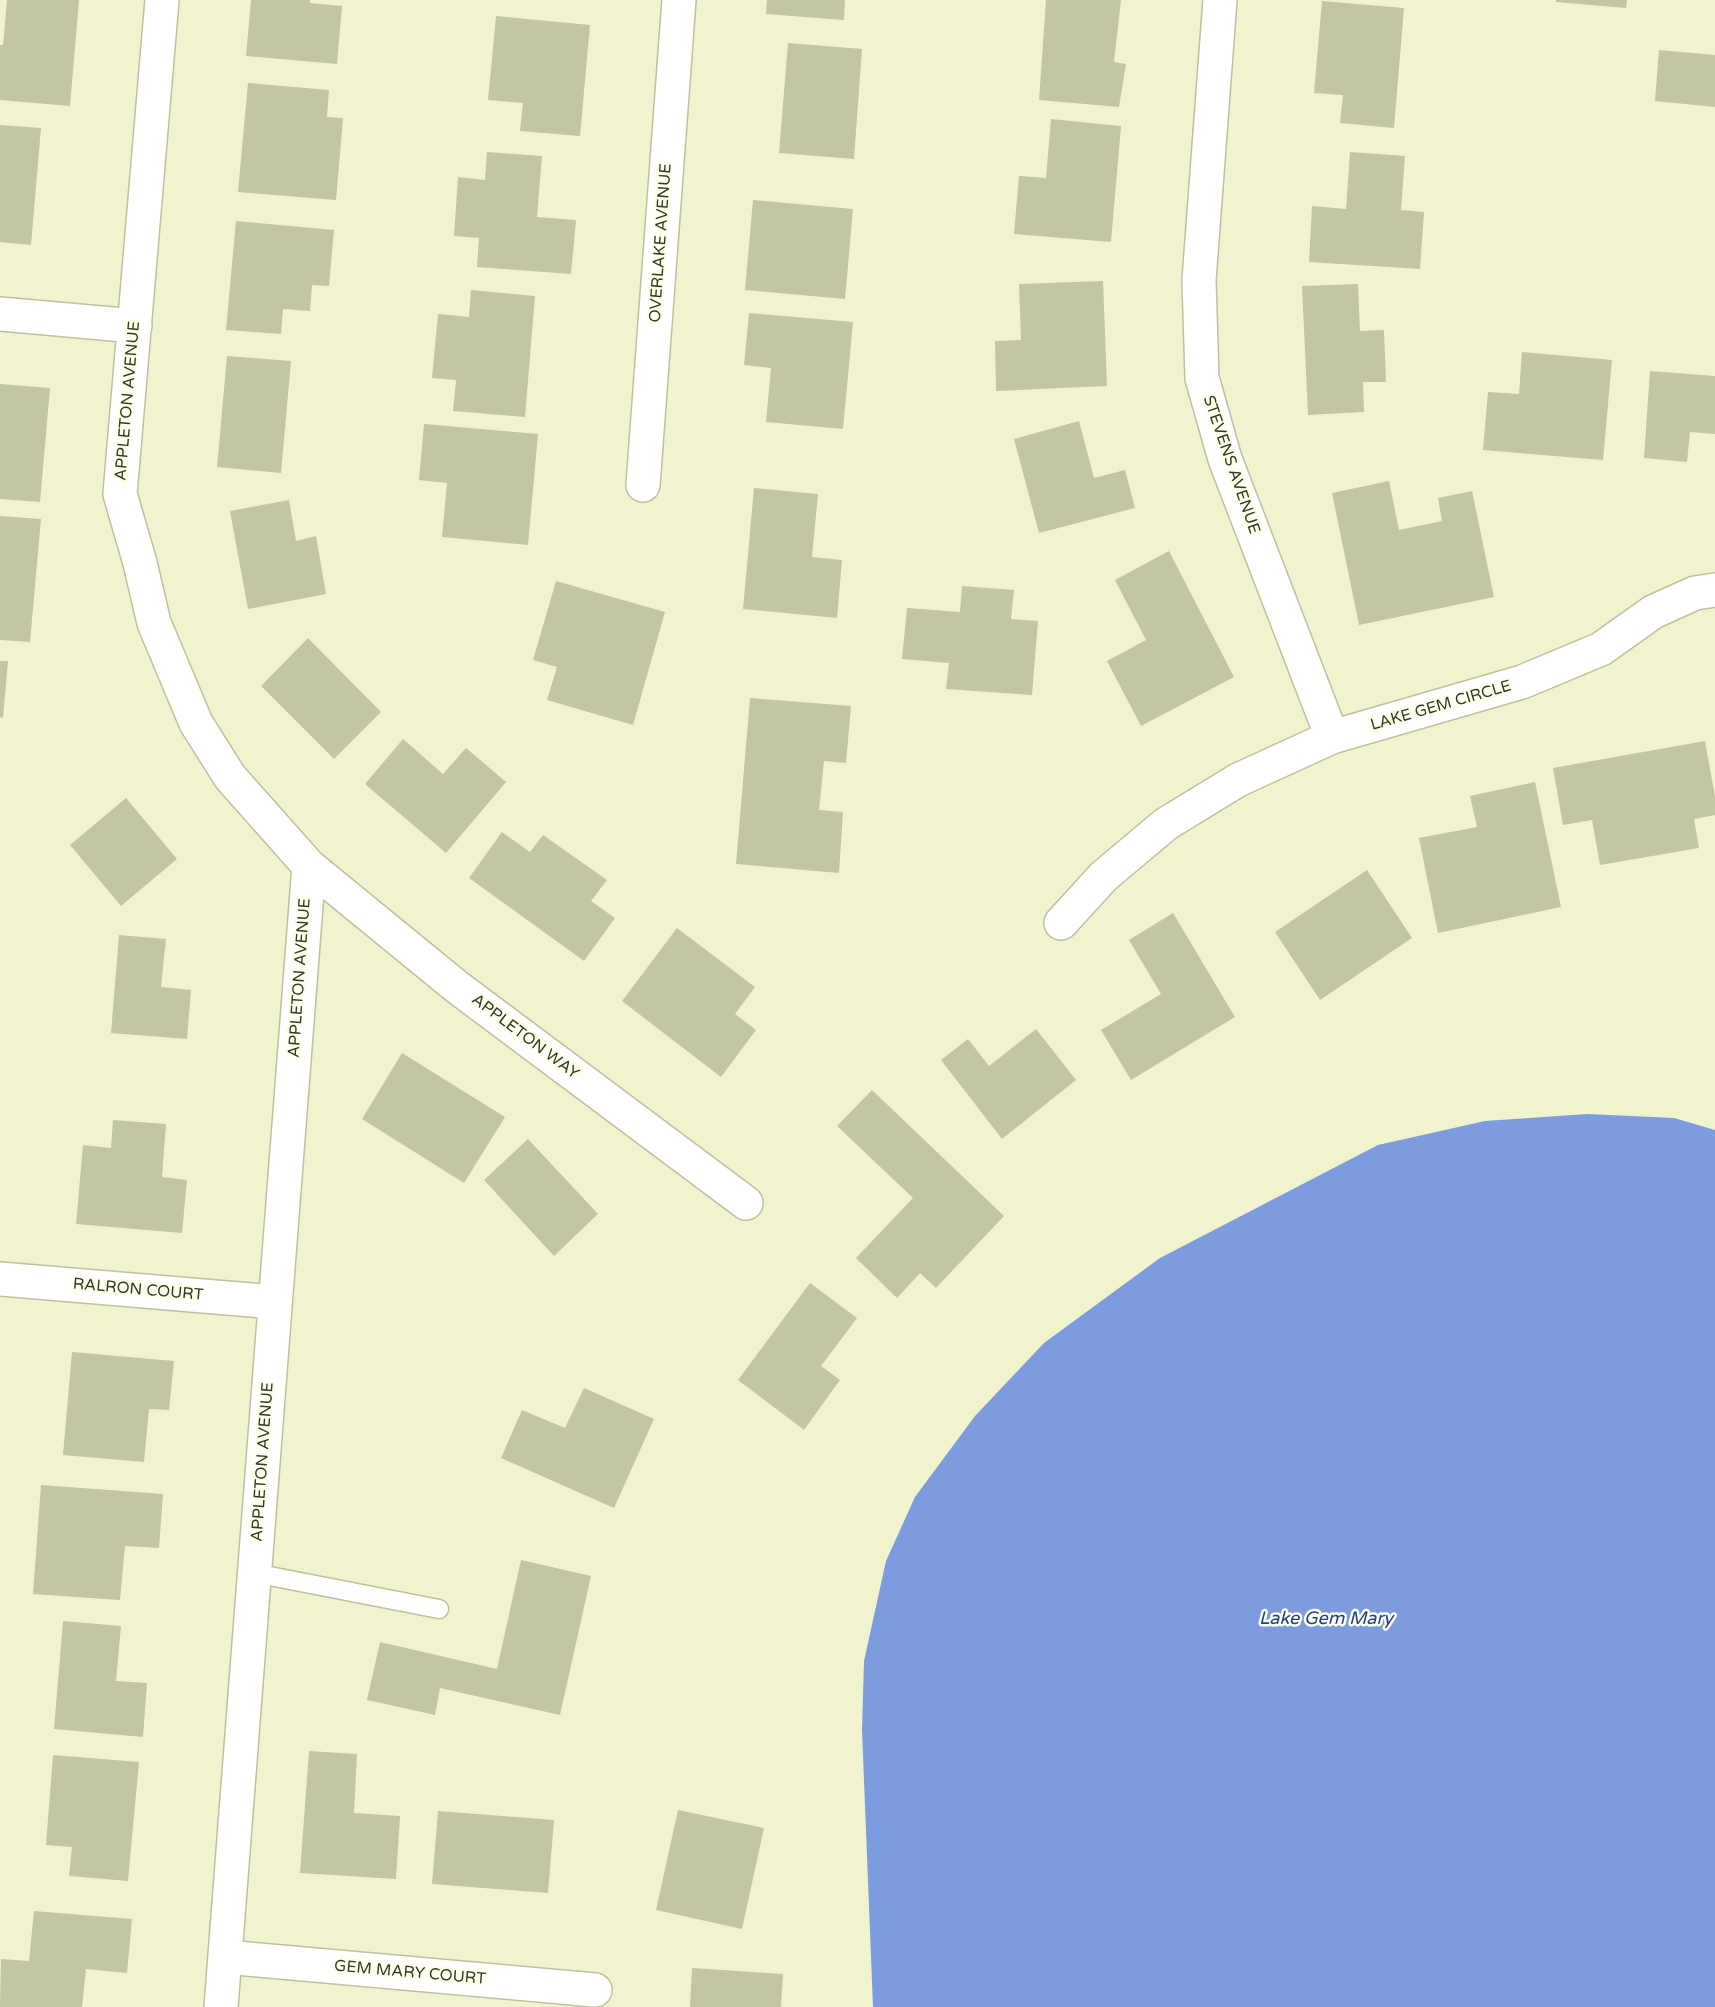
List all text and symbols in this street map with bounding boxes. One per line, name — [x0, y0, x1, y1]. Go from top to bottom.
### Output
street label: OVERLAKE AVENUE — [646, 163, 676, 323]
street label: APPLETON AVENUE — [111, 320, 145, 482]
street label: STEVENS AVENUE — [1198, 393, 1264, 537]
street label: LAKE GEM CIRCLE — [1368, 677, 1514, 735]
street label: APPLETON AVENUE — [285, 898, 315, 1058]
street label: APPLETON WAY — [467, 990, 583, 1084]
street label: RALRON COURT — [72, 1275, 204, 1305]
street label: APPLETON AVENUE — [248, 1382, 278, 1542]
water label: Lake Gem Mary — [1259, 1608, 1393, 1630]
street label: GEM MARY COURT — [333, 1957, 487, 1989]

